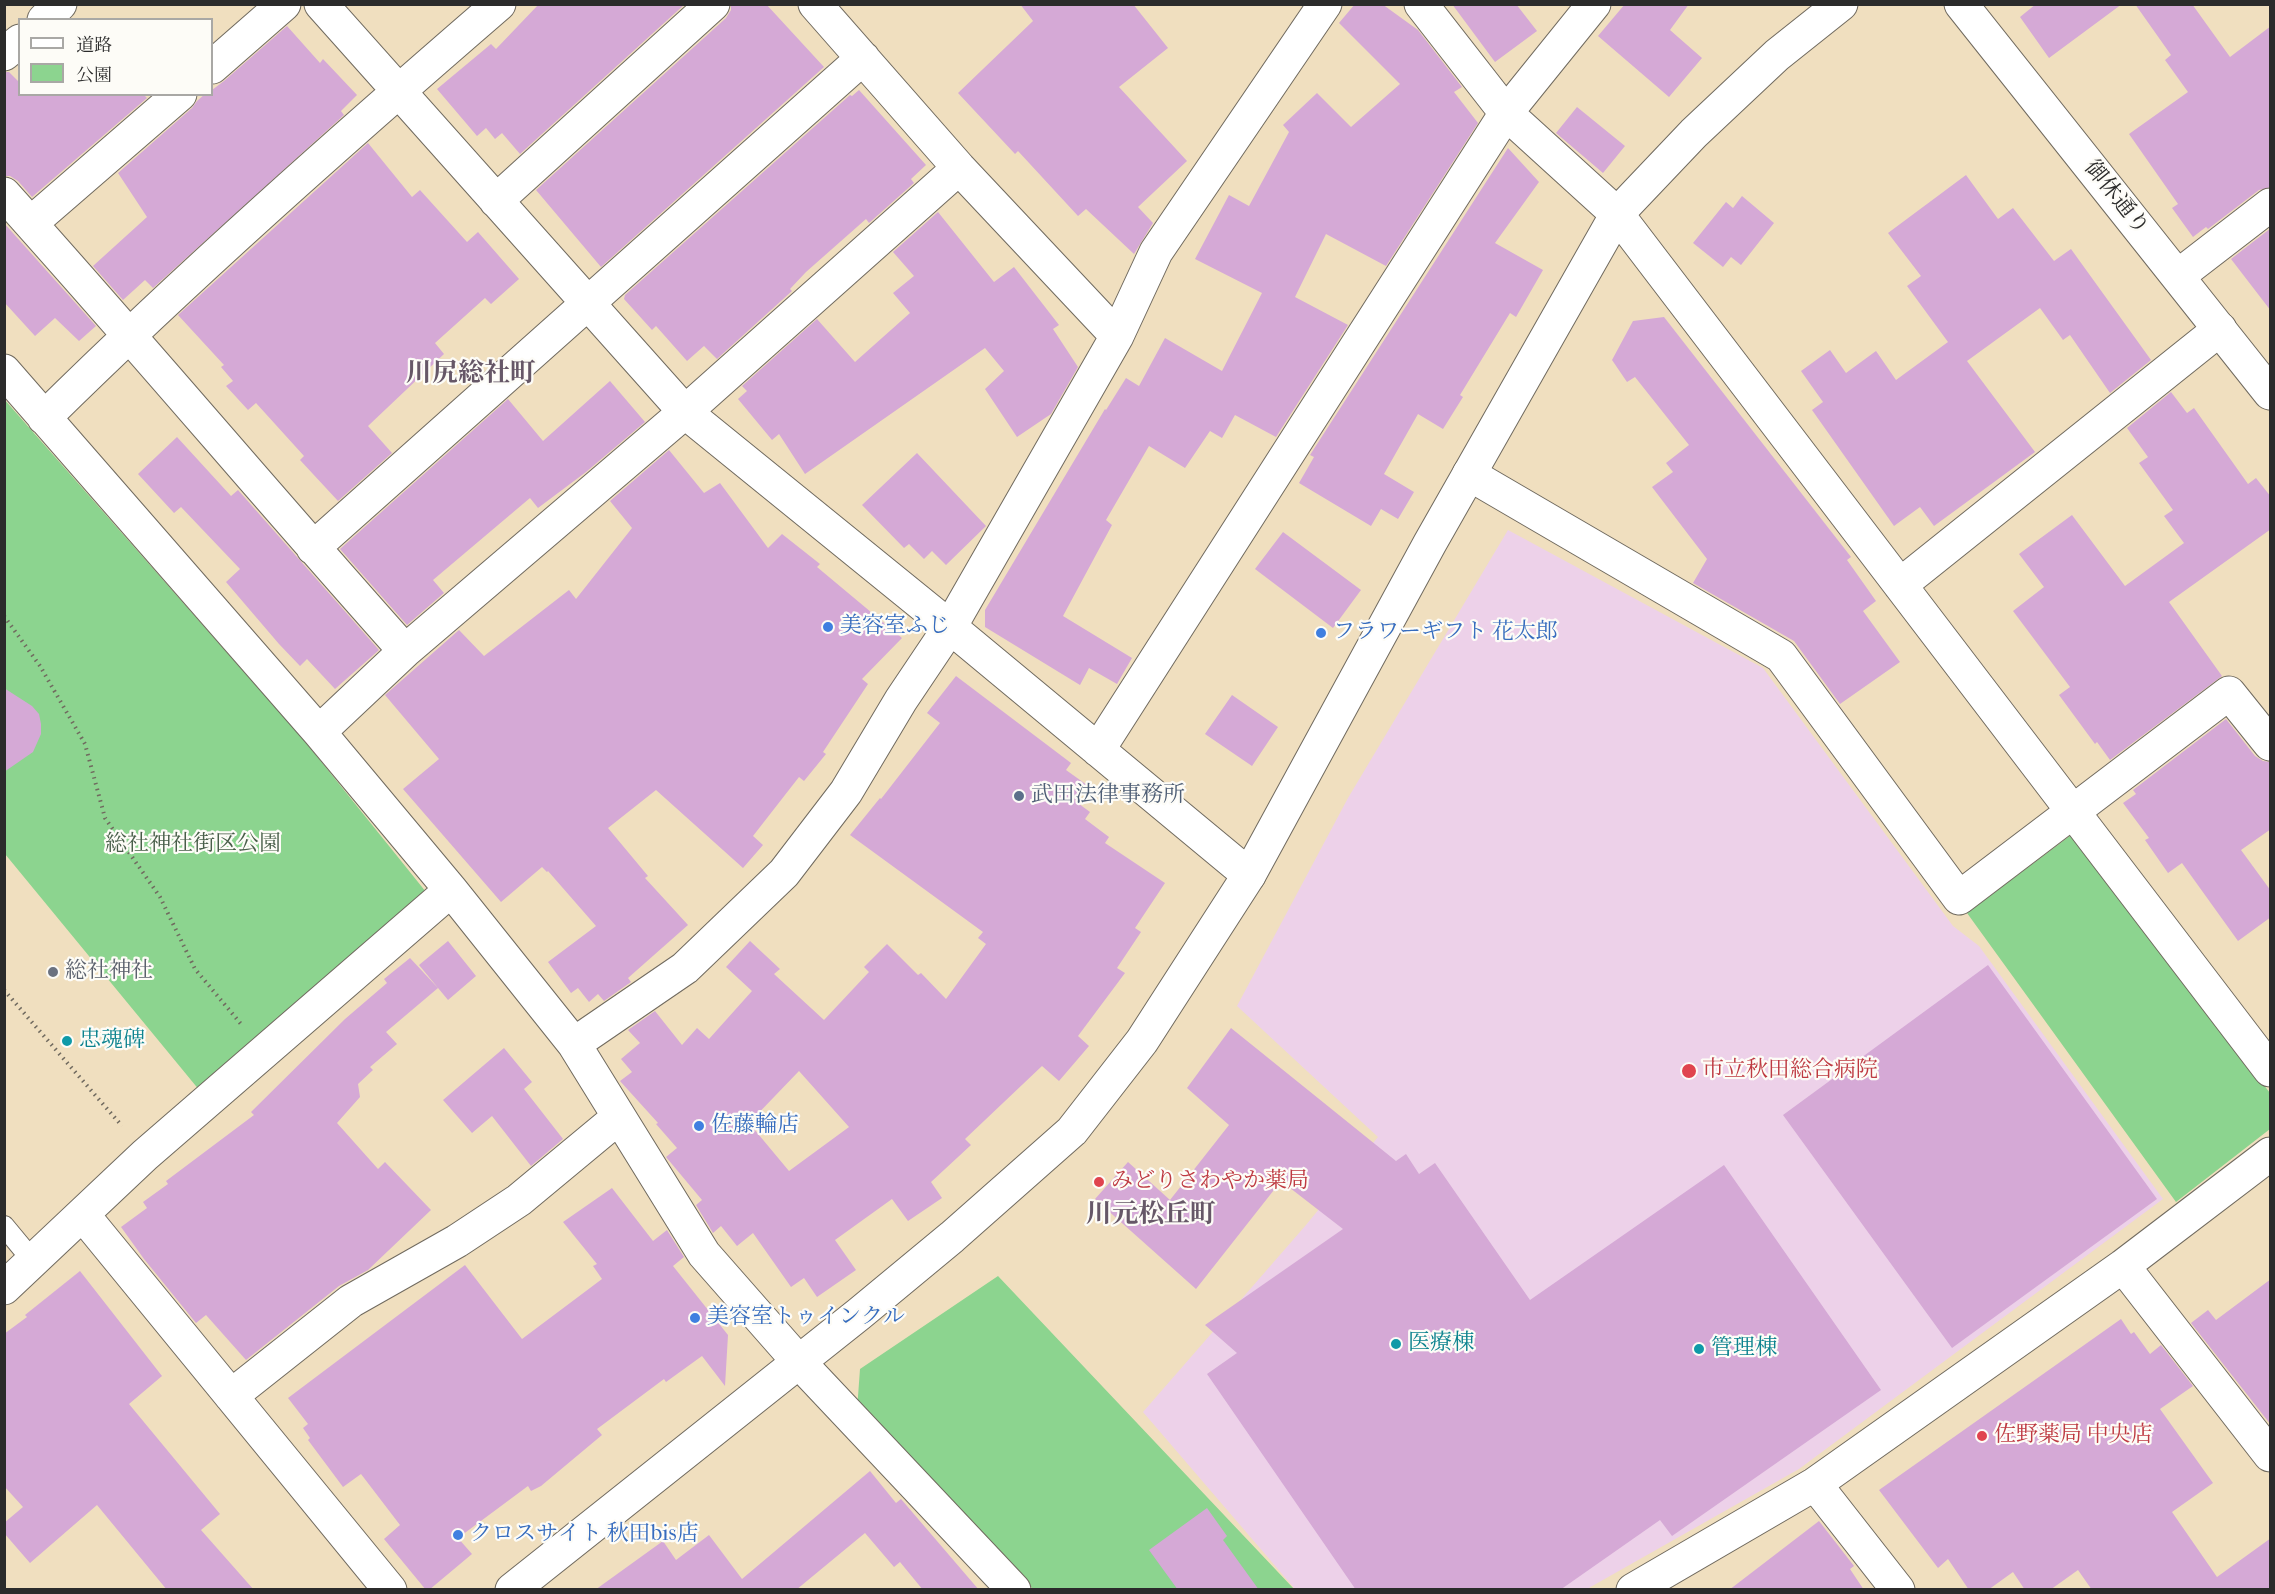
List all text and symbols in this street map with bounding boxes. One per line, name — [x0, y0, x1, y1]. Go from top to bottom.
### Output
legend — [18, 18, 213, 96]
text: 道路 — [76, 35, 112, 56]
text: 公園 — [76, 65, 112, 86]
street label: 御休通り — [2078, 155, 2154, 241]
district label: 川尻総社町 — [406, 359, 536, 391]
place label: 美容室ふじ — [840, 614, 950, 640]
marker: 美容室ふじ — [821, 620, 835, 634]
place label: フラワーギフト 花太郎 — [1333, 620, 1558, 646]
marker: フラワーギフト 花太郎 — [1314, 626, 1328, 640]
place label: 武田法律事務所 — [1031, 783, 1185, 809]
marker: 武田法律事務所 — [1012, 789, 1026, 803]
park label: 総社神社街区公園 — [105, 832, 281, 858]
place label: 総社神社 — [65, 959, 153, 985]
marker: 総社神社 — [46, 965, 60, 979]
place label: 忠魂碑 — [79, 1028, 145, 1054]
marker: 忠魂碑 — [60, 1034, 74, 1048]
place label: 市立秋田総合病院 — [1702, 1058, 1878, 1084]
marker: 市立秋田総合病院 — [1680, 1062, 1698, 1080]
place label: 佐藤輪店 — [711, 1113, 799, 1139]
marker: 佐藤輪店 — [692, 1119, 706, 1133]
place label: みどりさわやか薬局 — [1111, 1169, 1309, 1195]
marker: みどりさわやか薬局 — [1092, 1175, 1106, 1189]
district label: 川元松丘町 — [1086, 1200, 1216, 1232]
place label: 美容室トゥインクル — [707, 1305, 905, 1331]
marker: 美容室トゥインクル — [688, 1311, 702, 1325]
place label: 医療棟 — [1408, 1331, 1474, 1357]
place label: 管理棟 — [1711, 1336, 1777, 1362]
marker: 医療棟 — [1389, 1337, 1403, 1351]
marker: 管理棟 — [1692, 1342, 1706, 1356]
place label: 佐野薬局 中央店 — [1994, 1423, 2153, 1449]
marker: 佐野薬局 中央店 — [1975, 1429, 1989, 1443]
place label: クロスサイト 秋田bis店 — [470, 1522, 699, 1548]
marker: クロスサイト 秋田bis店 — [451, 1528, 465, 1542]

